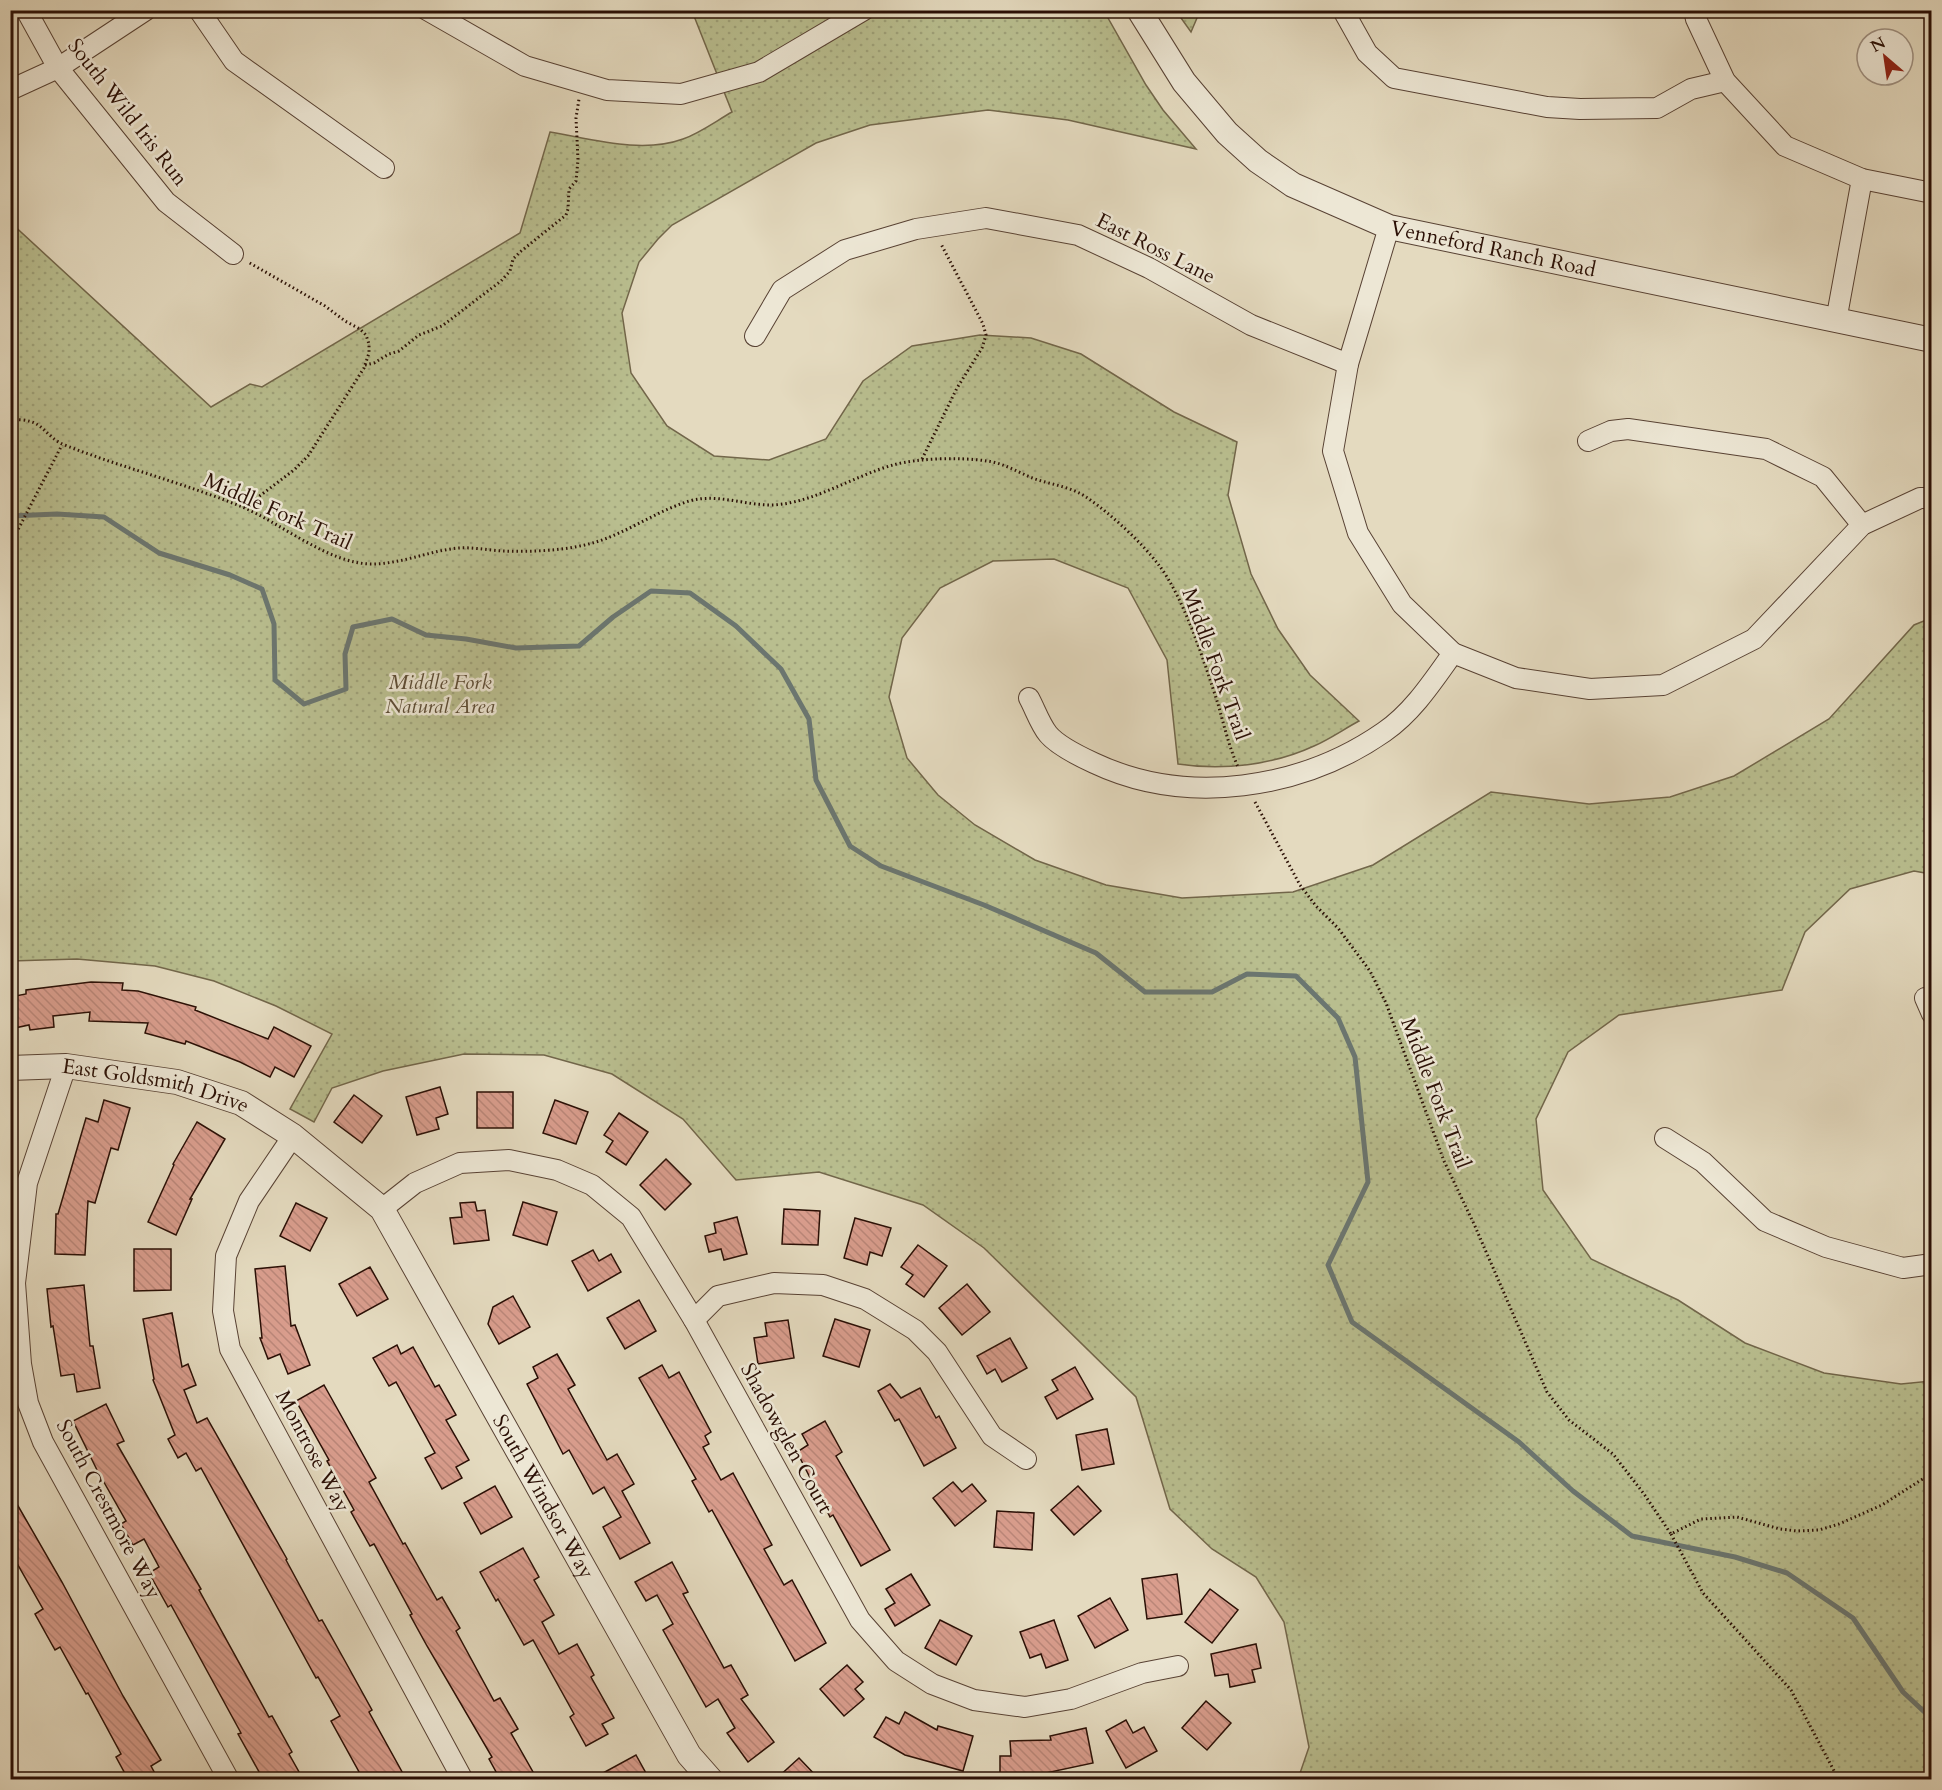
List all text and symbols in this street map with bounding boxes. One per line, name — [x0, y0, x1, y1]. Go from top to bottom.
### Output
north arrow — [1855, 27, 1915, 87]
text: N — [1867, 32, 1890, 58]
street label: South Wild Iris Run — [61, 33, 194, 192]
street label: East Ross Lane — [1091, 206, 1220, 291]
street label: Venneford Ranch Road — [1388, 214, 1598, 285]
street label: Middle Fork Trail — [199, 466, 357, 557]
street label: Middle Fork Trail — [1175, 584, 1256, 744]
park label: Middle Fork Natural Area — [385, 668, 495, 721]
street label: Middle Fork Trail — [1393, 1013, 1478, 1173]
street label: East Goldsmith Drive — [60, 1052, 255, 1120]
street label: Shadowglen Court — [733, 1358, 840, 1519]
street label: Montrose Way — [268, 1385, 357, 1517]
street label: South Windsor Way — [485, 1409, 601, 1584]
street label: South Crestmore Way — [49, 1414, 168, 1604]

